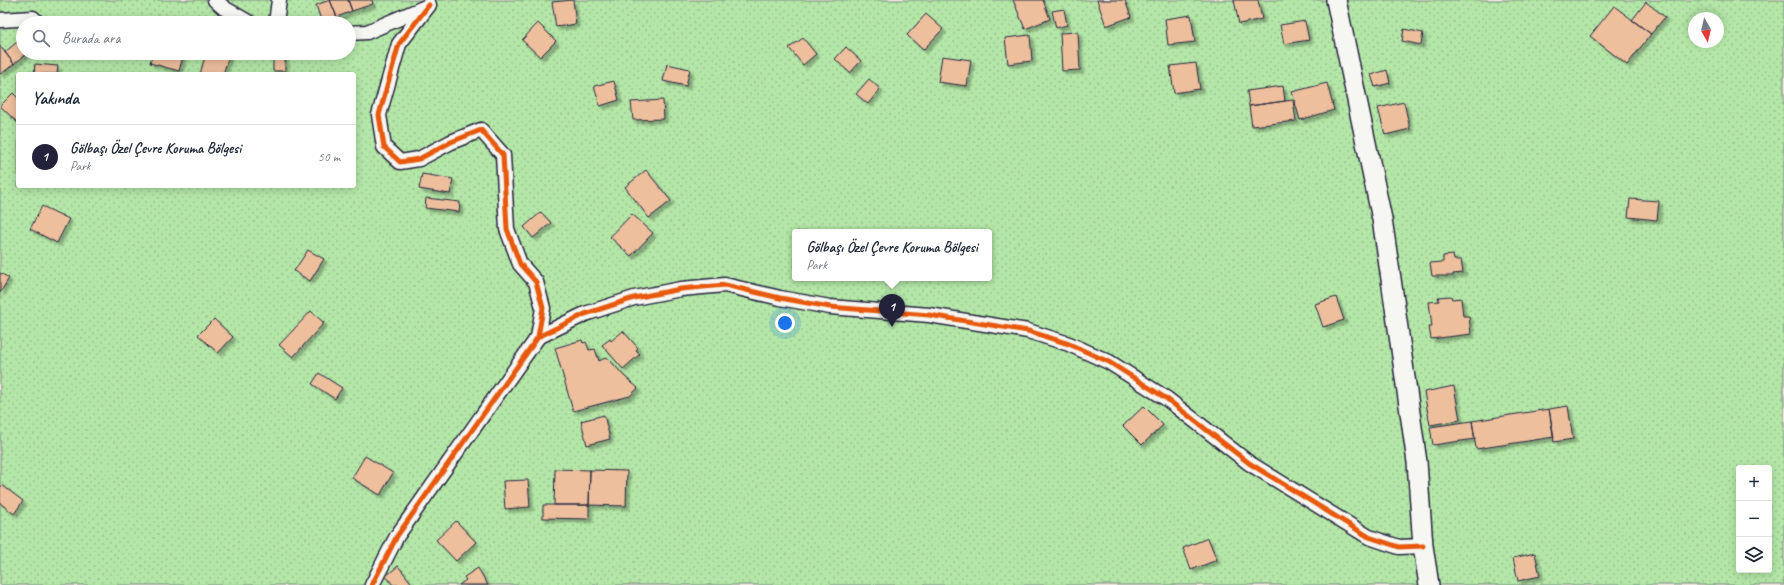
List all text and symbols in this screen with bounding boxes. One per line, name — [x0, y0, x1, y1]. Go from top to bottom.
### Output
north arrow — [1688, 12, 1724, 48]
search box — [16, 16, 356, 60]
icon: search — [30, 27, 52, 49]
text: Burada ara — [62, 29, 120, 48]
text: Yakında — [32, 88, 79, 109]
text: Gölbaşı Özel Çevre Koruma Bölgesi — [70, 139, 241, 158]
text: 1 — [42, 149, 48, 165]
text: 50 m — [318, 149, 340, 165]
text: Park — [70, 158, 91, 174]
popup — [792, 229, 992, 281]
text: Gölbaşı Özel Çevre Koruma Bölgesi — [806, 238, 978, 257]
text: Park — [806, 257, 827, 273]
pin: 1 — [879, 294, 905, 327]
your location — [775, 313, 795, 333]
map controls — [1736, 465, 1772, 573]
button: + — [1736, 465, 1772, 501]
button: − — [1736, 501, 1772, 537]
button: layers — [1736, 537, 1772, 573]

